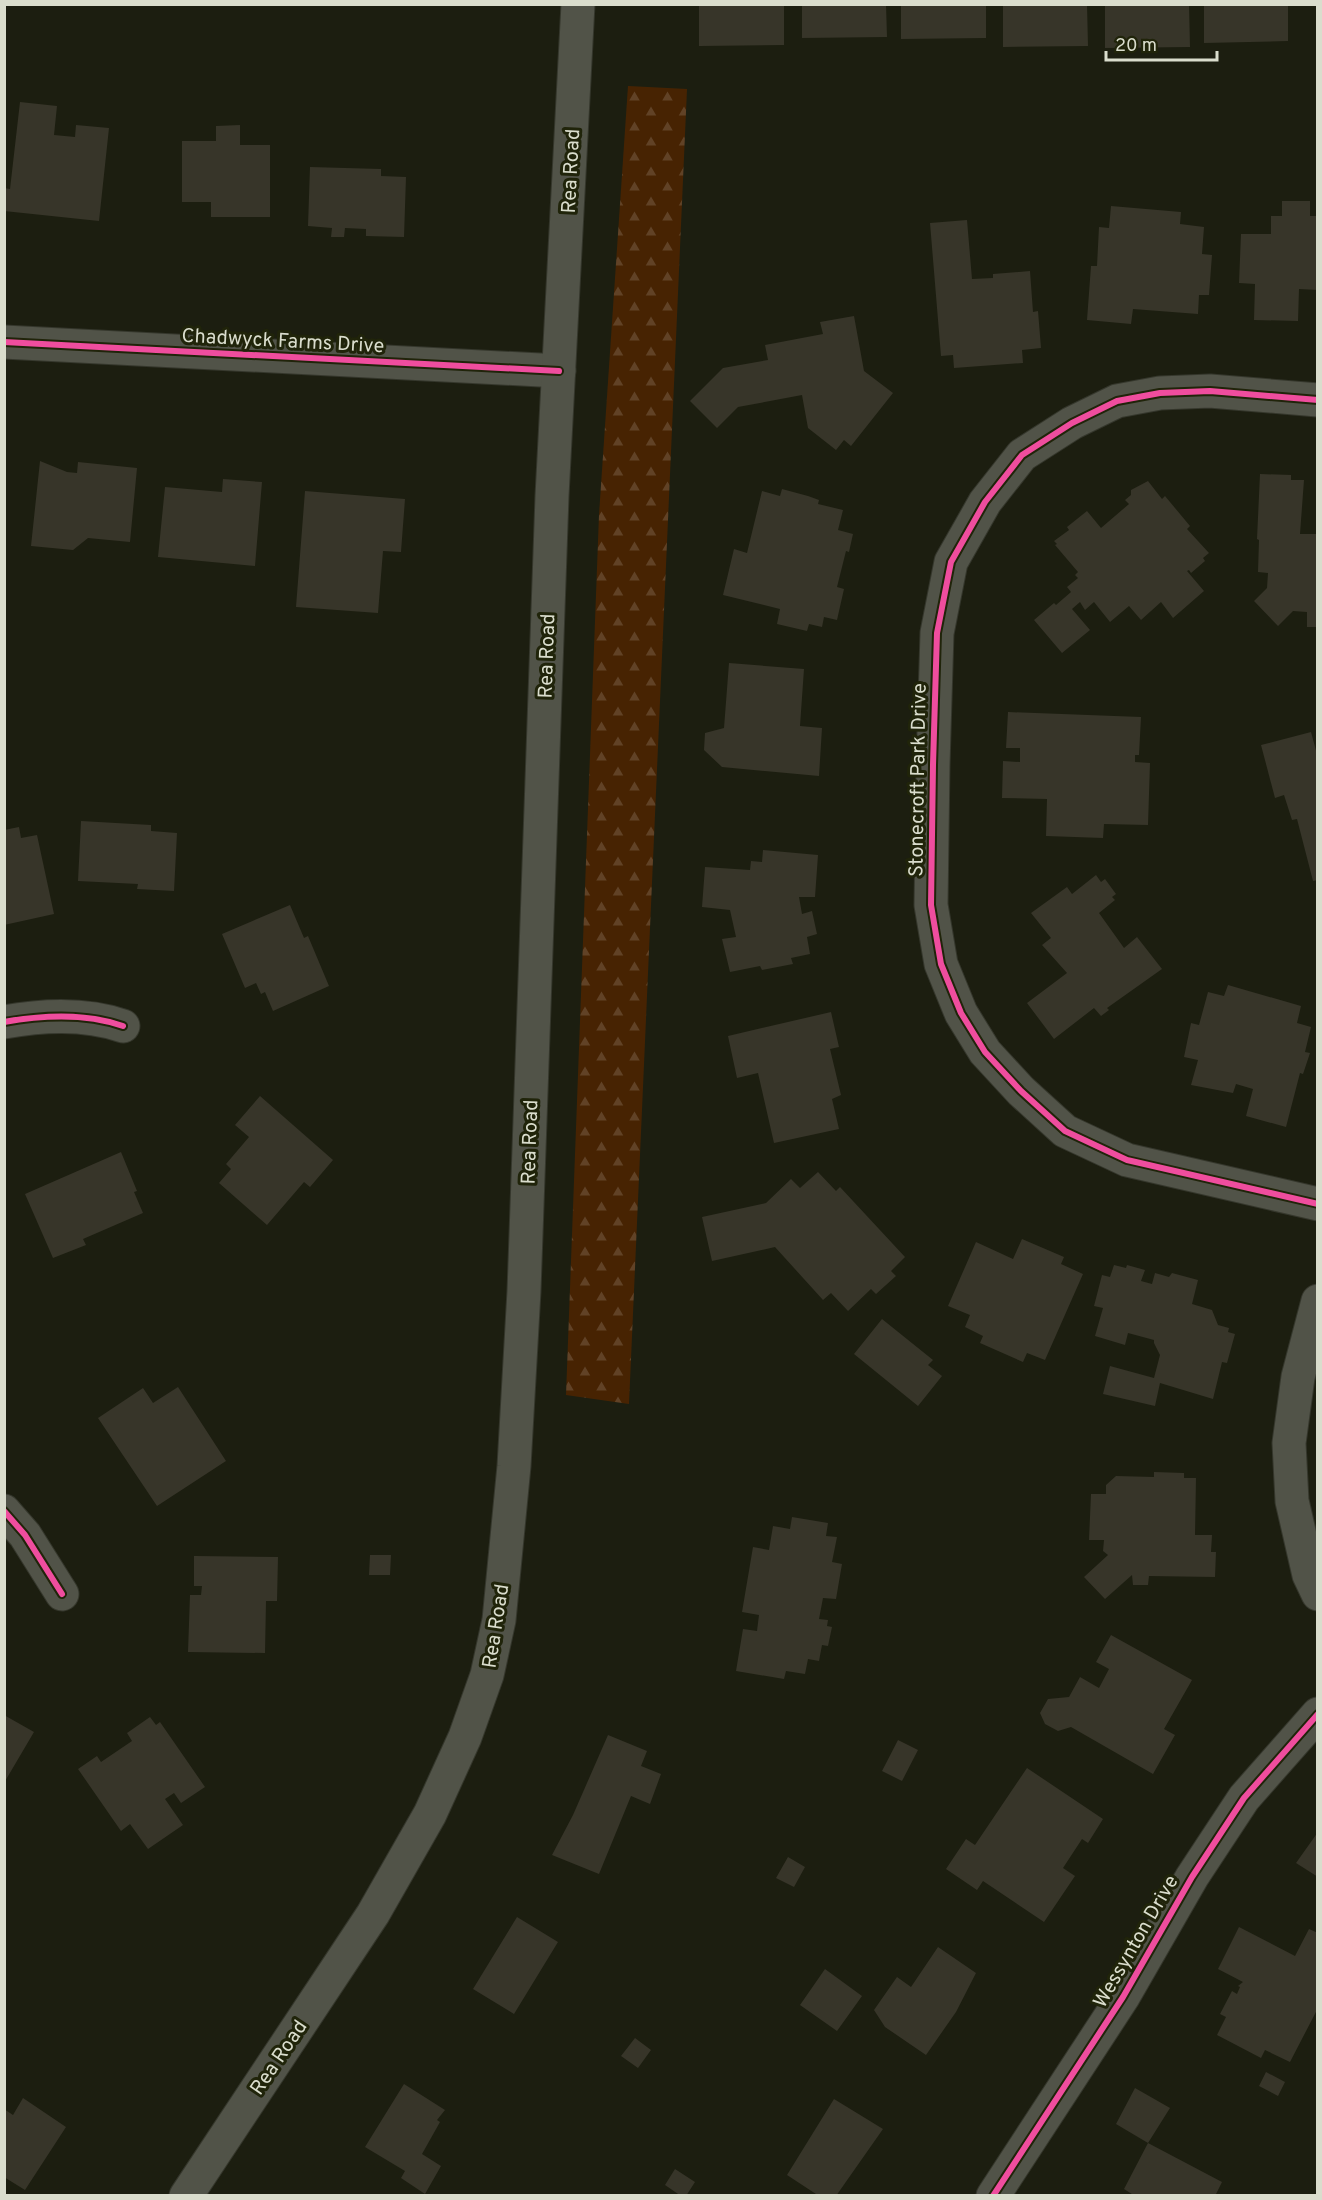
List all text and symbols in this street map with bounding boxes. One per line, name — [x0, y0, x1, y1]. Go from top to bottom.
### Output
scale bar — [1106, 24, 1217, 62]
text: 20 m — [1115, 35, 1157, 58]
street label: Rea Road — [557, 128, 587, 214]
street label: Chadwyck Farms Drive — [181, 324, 385, 360]
street label: Rea Road — [534, 613, 562, 699]
street label: Stonecroft Park Drive — [904, 683, 934, 877]
street label: Rea Road — [517, 1099, 545, 1185]
street label: Rea Road — [477, 1582, 516, 1670]
street label: Wessynton Drive — [1088, 1871, 1185, 2013]
street label: Rea Road — [245, 2016, 314, 2101]

